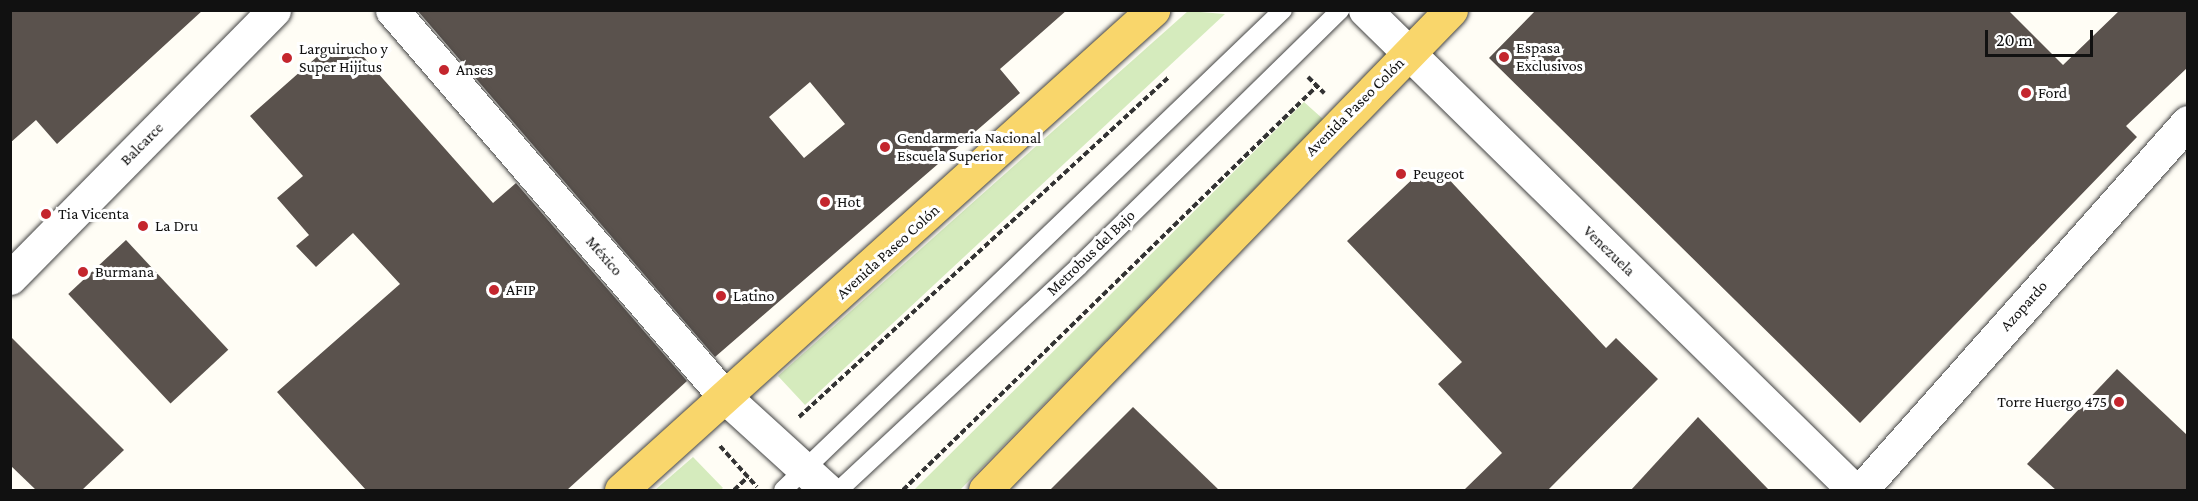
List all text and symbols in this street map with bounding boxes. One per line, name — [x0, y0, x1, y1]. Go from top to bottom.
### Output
scale bar — [1988, 18, 2096, 56]
text: 20 m — [1996, 30, 2033, 50]
place label: Espasa Exclusivos — [1516, 38, 1583, 76]
place label: Larguirucho y Super Hijitus — [299, 39, 388, 77]
marker: Espasa Exclusivos — [1497, 50, 1511, 64]
marker: Larguirucho y Super Hijitus — [280, 51, 294, 65]
street label: Avenida Paseo Colón — [1302, 54, 1408, 160]
place label: Anses — [456, 60, 493, 80]
marker: Anses — [437, 63, 451, 77]
place label: Ford — [2038, 83, 2067, 103]
marker: Ford — [2019, 86, 2033, 100]
street label: Balcarce — [116, 118, 168, 170]
place label: Gendarmeria Nacional Escuela Superior — [897, 128, 1041, 166]
marker: Gendarmeria Nacional Escuela Superior — [878, 140, 892, 154]
place label: Peugeot — [1413, 164, 1464, 184]
marker: Peugeot — [1394, 167, 1408, 181]
place label: Hot — [837, 192, 861, 212]
marker: Hot — [818, 195, 832, 209]
street label: Avenida Paseo Colón — [832, 201, 944, 303]
place label: Tia Vicenta — [58, 204, 129, 224]
street label: Metrobus del Bajo — [1043, 206, 1139, 300]
marker: Tia Vicenta — [39, 207, 53, 221]
place label: La Dru — [155, 216, 198, 236]
marker: La Dru — [136, 219, 150, 233]
street label: Venezuela — [1579, 222, 1639, 280]
street label: México — [582, 232, 626, 280]
place label: Burmana — [95, 262, 154, 282]
marker: Burmana — [76, 265, 90, 279]
street label: Azopardo — [1996, 277, 2052, 335]
place label: AFIP — [506, 280, 536, 300]
marker: AFIP — [487, 283, 501, 297]
place label: Latino — [733, 286, 774, 306]
marker: Latino — [714, 289, 728, 303]
place label: Torre Huergo 475 — [1997, 392, 2107, 412]
marker: Torre Huergo 475 — [2112, 395, 2126, 409]

